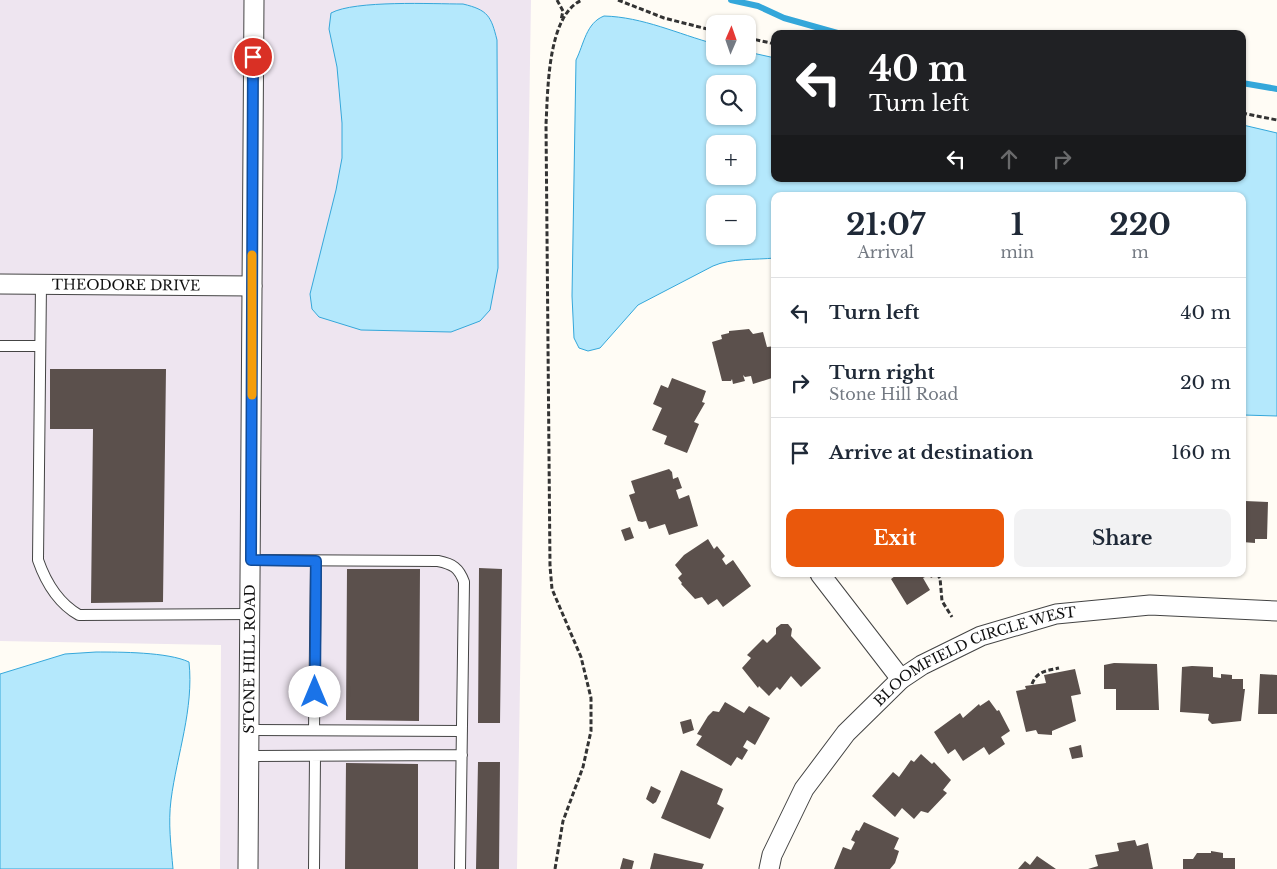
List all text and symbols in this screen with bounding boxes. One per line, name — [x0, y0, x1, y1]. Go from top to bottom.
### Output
north arrow — [706, 15, 756, 65]
map controls — [706, 15, 756, 245]
pin — [232, 36, 274, 78]
icon: arrive — [239, 43, 267, 71]
text: 40 m — [869, 47, 967, 90]
icon: left — [786, 50, 851, 115]
button: search — [706, 75, 756, 125]
text: Turn left — [869, 90, 969, 117]
button: + — [706, 135, 756, 185]
icon: left — [942, 145, 970, 173]
icon: ahead — [995, 145, 1023, 173]
icon: right — [1048, 145, 1076, 173]
button: − — [706, 195, 756, 245]
text: 21:07 — [846, 206, 925, 243]
text: 1 — [1011, 206, 1024, 243]
text: 220 — [1109, 206, 1171, 243]
text: Arrival — [857, 242, 914, 262]
text: min — [1000, 242, 1034, 262]
text: m — [1131, 242, 1149, 262]
street label: THEODORE DRIVE — [52, 275, 200, 295]
icon: left — [786, 299, 814, 327]
text: Turn left — [829, 301, 920, 324]
text: 40 m — [1180, 301, 1231, 324]
text: Turn right — [829, 361, 935, 384]
icon: right — [786, 369, 814, 397]
text: 20 m — [1180, 371, 1231, 394]
text: Stone Hill Road — [829, 384, 958, 404]
icon: arrive — [786, 439, 814, 467]
text: Arrive at destination — [829, 441, 1033, 464]
text: 160 m — [1171, 441, 1231, 464]
button: Exit — [786, 509, 1004, 567]
button: Share — [1014, 509, 1231, 567]
street label: STONE HILL ROAD — [240, 584, 259, 734]
street label: BLOOMFIELD CIRCLE WEST — [870, 603, 1077, 710]
position arrow — [288, 665, 340, 717]

